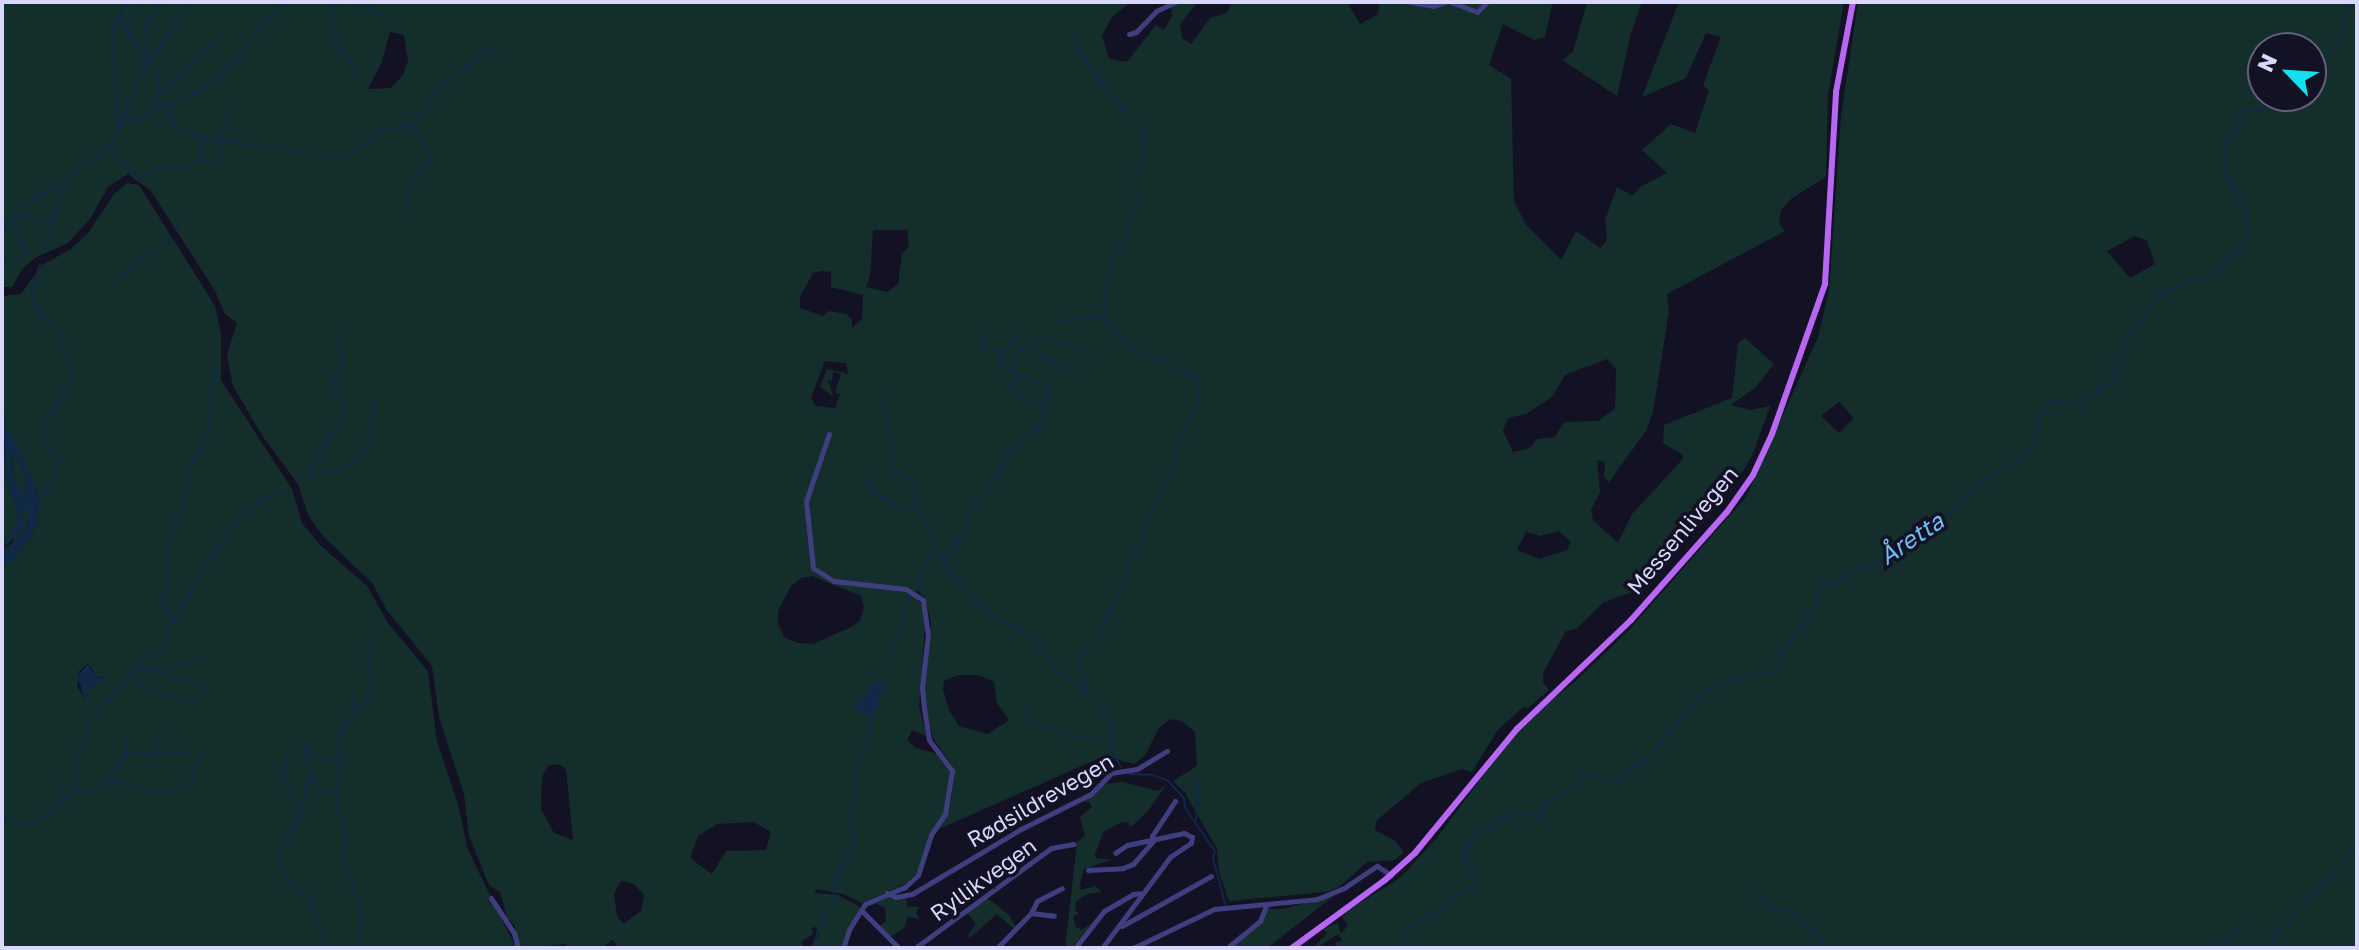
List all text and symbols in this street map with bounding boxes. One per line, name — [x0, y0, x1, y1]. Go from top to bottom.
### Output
north arrow — [2247, 32, 2327, 112]
text: N — [2251, 49, 2282, 76]
street label: Messenlivegen — [1621, 461, 1743, 599]
water label: Åretta — [1873, 506, 1949, 570]
street label: Rødsildrevegen — [962, 747, 1118, 853]
street label: Ryllikvegen — [925, 832, 1041, 926]

